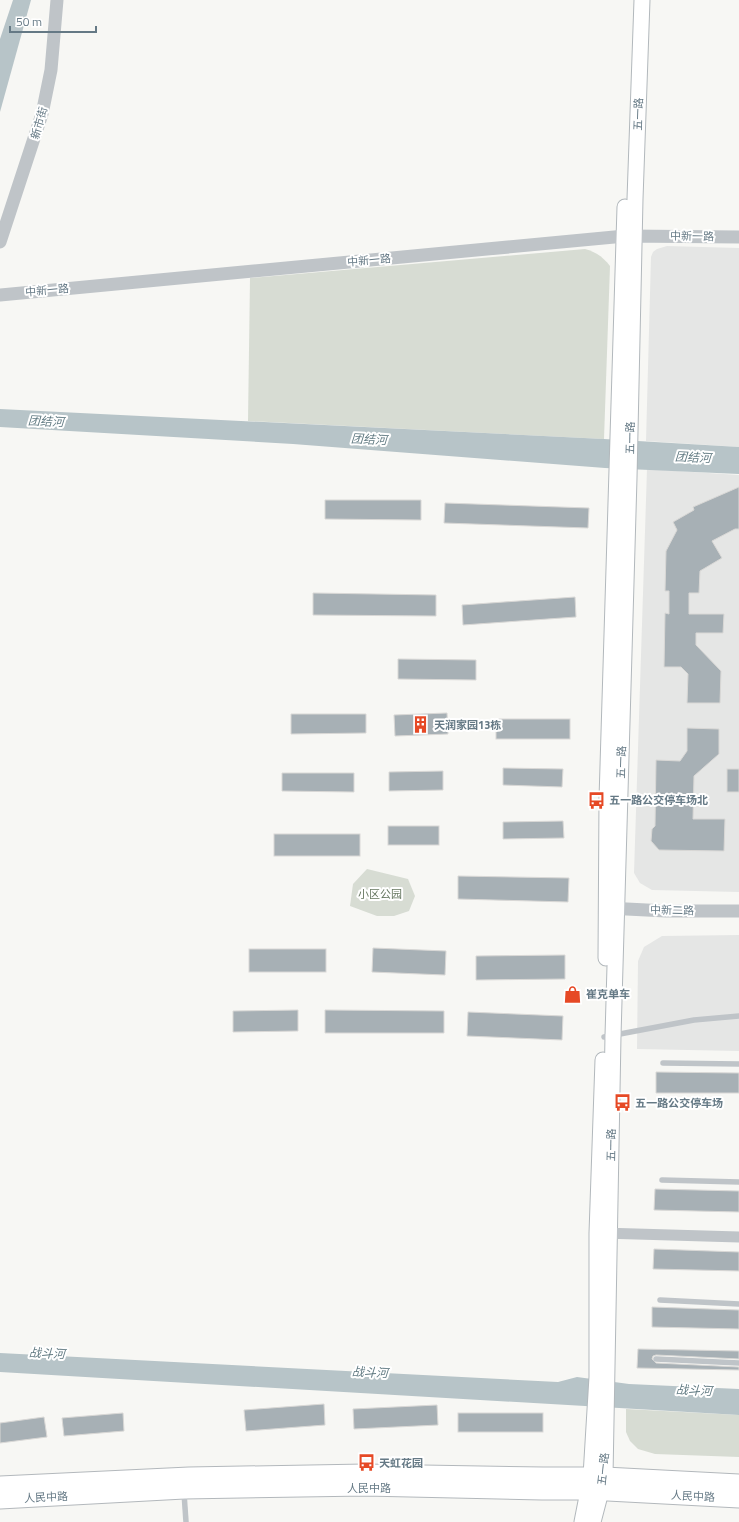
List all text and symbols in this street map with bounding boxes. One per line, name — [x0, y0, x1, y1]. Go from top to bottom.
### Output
scale bar — [10, 8, 96, 34]
text: 50 m — [16, 12, 42, 31]
street label: 五一路 — [629, 97, 647, 131]
street label: 新市街 — [27, 105, 51, 141]
street label: 中新一路 — [670, 228, 714, 244]
street label: 中新一路 — [346, 250, 392, 270]
street label: 中新一路 — [24, 280, 70, 300]
water label: 团结河 — [28, 411, 66, 432]
street label: 五一路 — [622, 421, 638, 455]
water label: 团结河 — [351, 429, 389, 450]
water label: 团结河 — [675, 447, 713, 468]
building icon: 天润家园13栋 — [411, 715, 431, 735]
place label: 天润家园13栋 — [434, 717, 501, 733]
street label: 五一路 — [612, 745, 630, 779]
bus stop icon: 五一路公交停车场北 — [586, 790, 606, 810]
place label: 五一路公交停车场北 — [609, 792, 708, 808]
park label: 小区公园 — [358, 886, 402, 902]
street label: 中新二路 — [650, 902, 694, 918]
shop icon: 崔克单车 — [563, 984, 583, 1004]
place label: 崔克单车 — [586, 986, 630, 1002]
bus stop icon: 五一路公交停车场 — [612, 1093, 632, 1113]
place label: 五一路公交停车场 — [635, 1095, 723, 1111]
street label: 五一路 — [603, 1128, 619, 1162]
water label: 战斗河 — [29, 1343, 67, 1364]
water label: 战斗河 — [352, 1362, 390, 1383]
water label: 战斗河 — [676, 1380, 714, 1401]
street label: 五一路 — [593, 1452, 613, 1486]
bus stop icon: 天虹花园 — [356, 1453, 376, 1473]
place label: 天虹花园 — [379, 1455, 423, 1471]
street label: 人民中路 — [347, 1480, 391, 1496]
street label: 人民中路 — [671, 1487, 715, 1505]
street label: 人民中路 — [24, 1488, 68, 1506]

